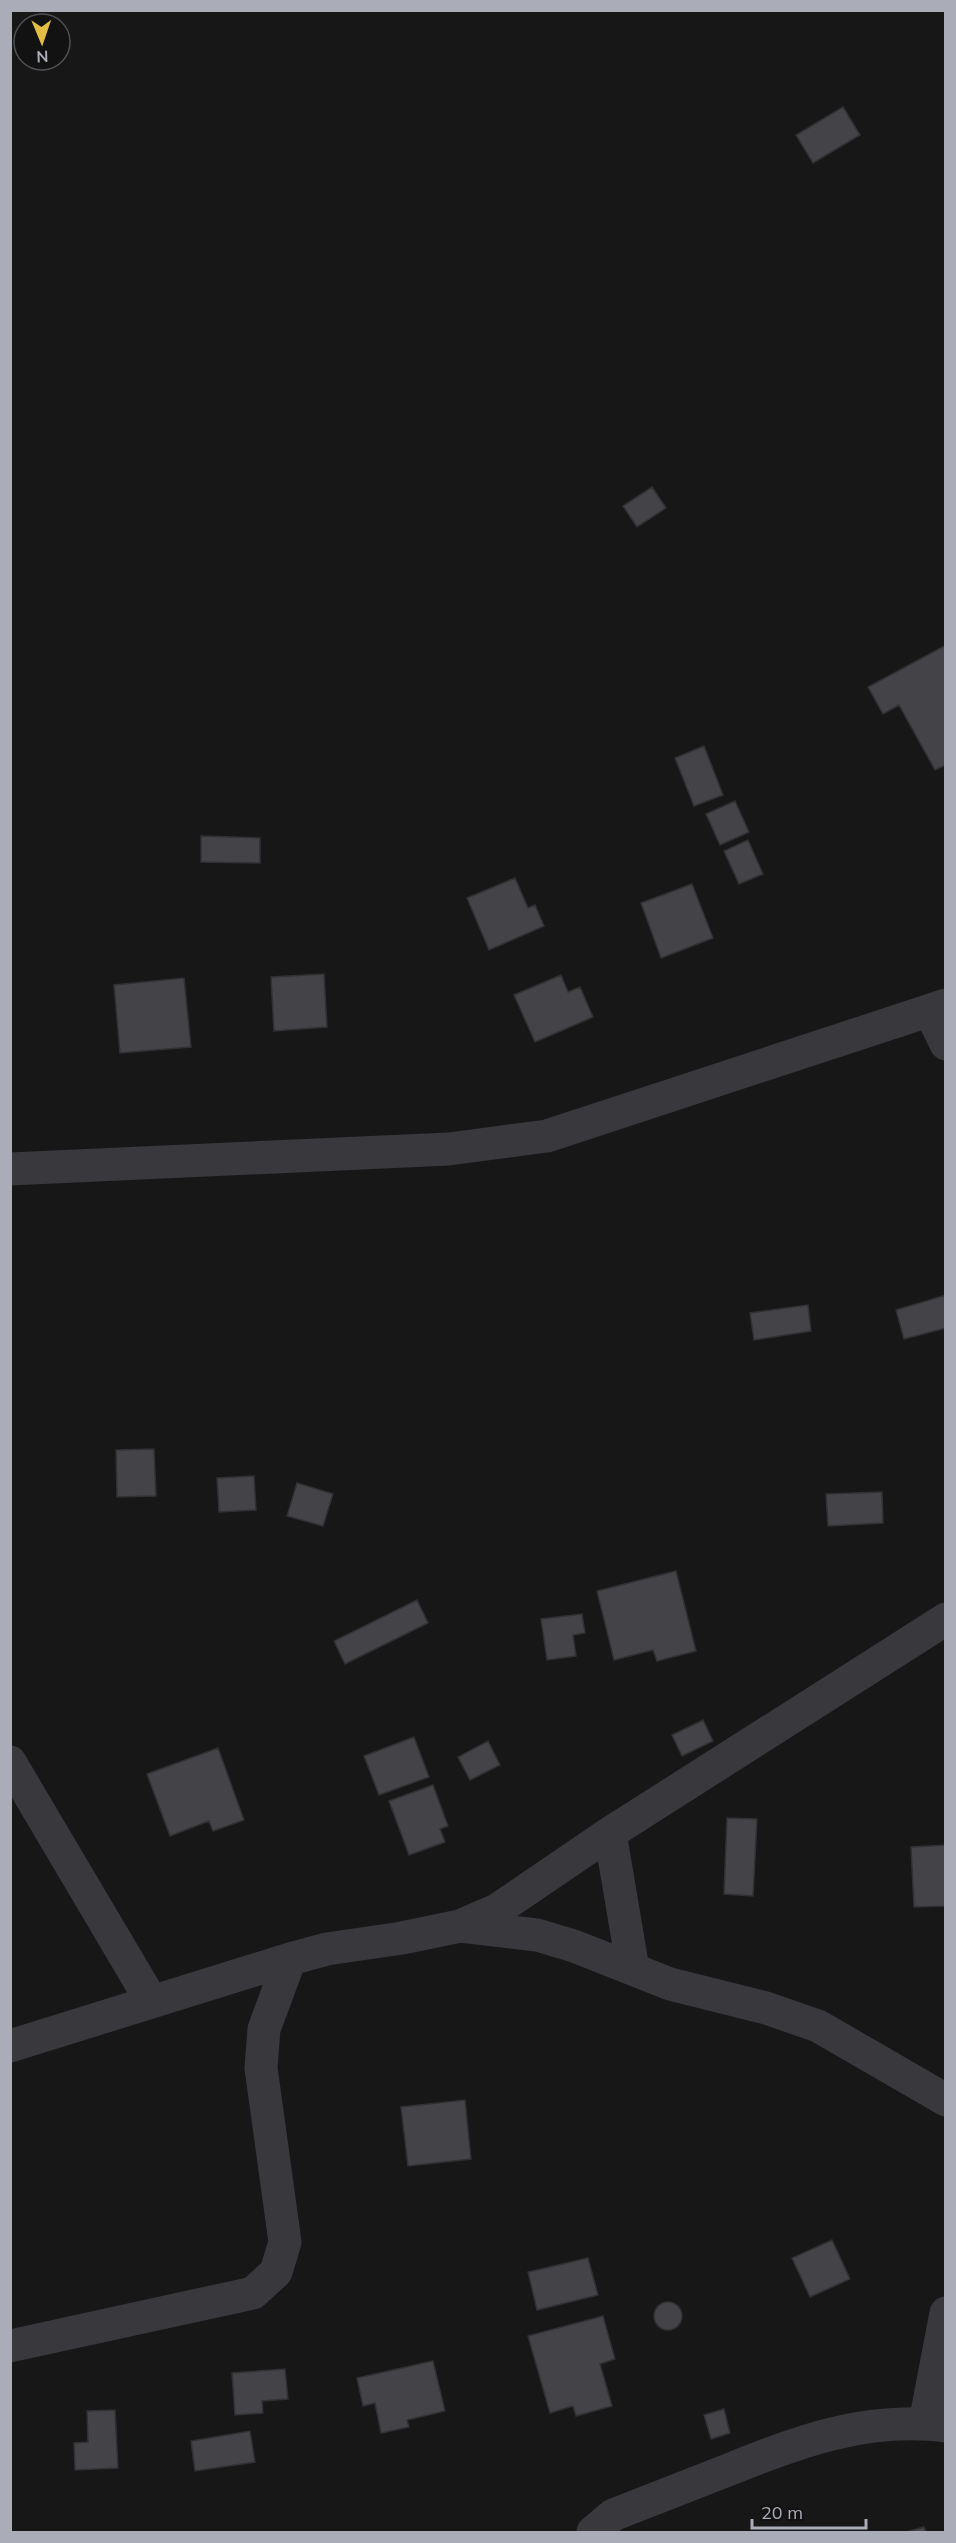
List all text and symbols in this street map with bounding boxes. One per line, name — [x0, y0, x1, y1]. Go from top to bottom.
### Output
north arrow — [12, 12, 72, 72]
text: N — [36, 47, 49, 67]
scale bar — [752, 2492, 866, 2530]
text: 20 m — [761, 2501, 803, 2524]

